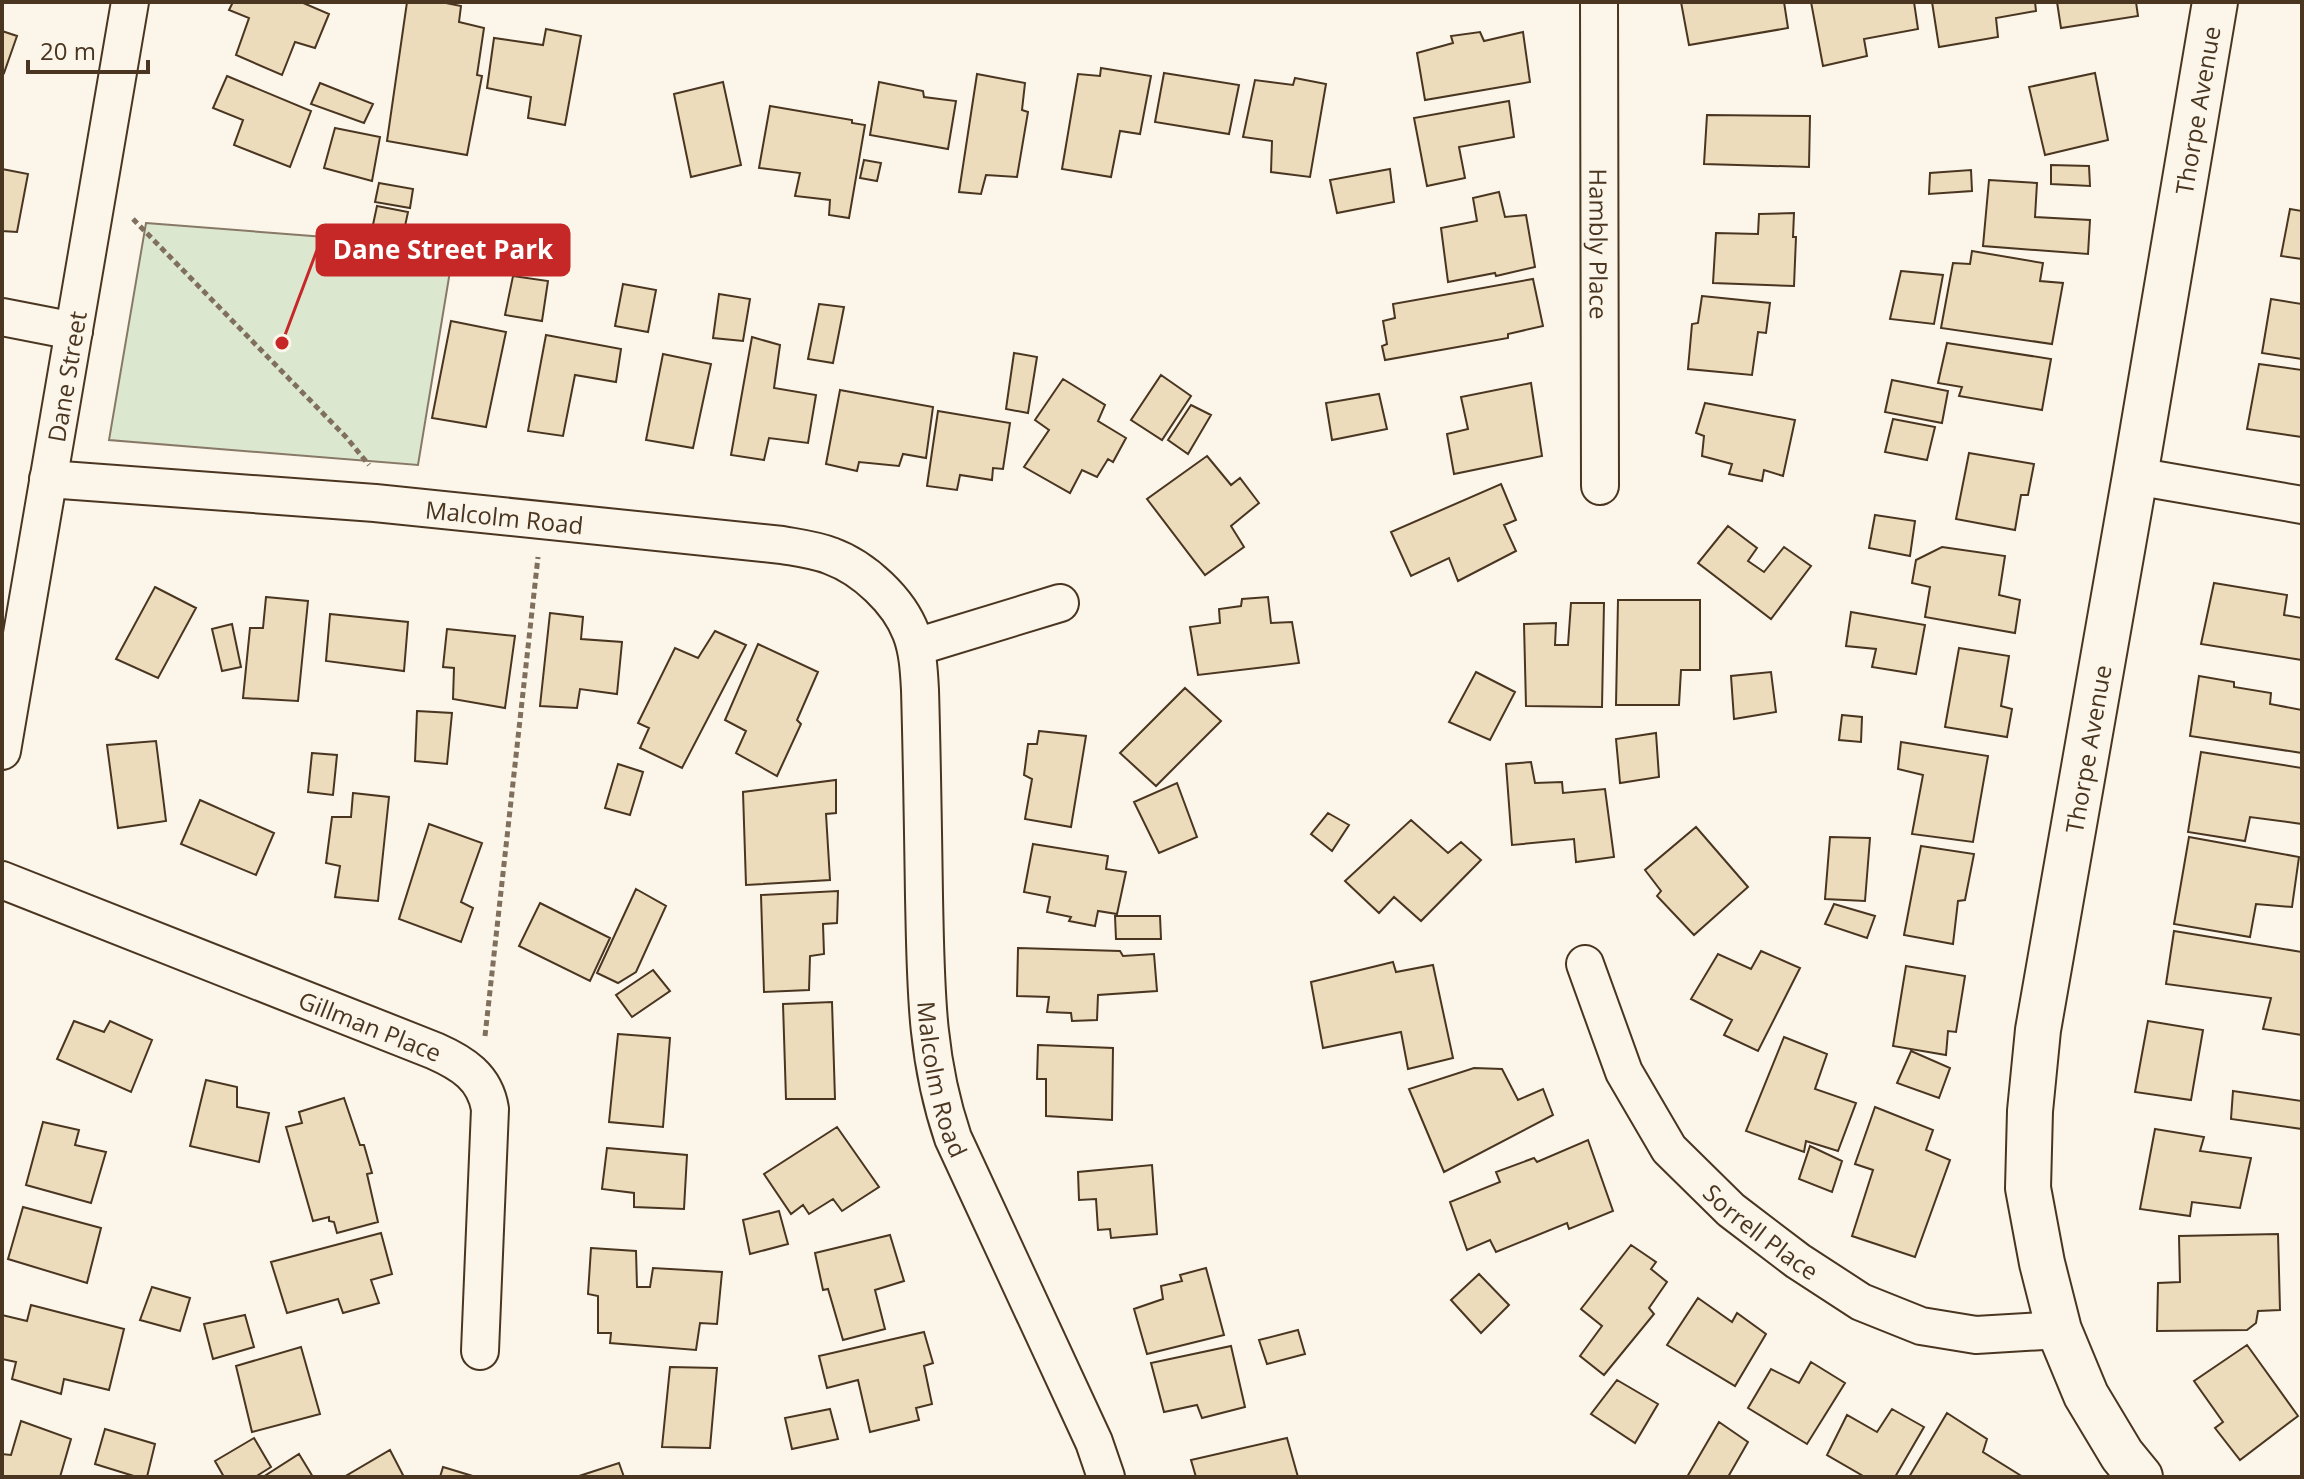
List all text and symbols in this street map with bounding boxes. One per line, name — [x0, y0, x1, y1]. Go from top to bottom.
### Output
scale bar — [28, 24, 148, 74]
street label: Thorpe Avenue — [2166, 24, 2227, 197]
text: 20 m — [40, 34, 96, 67]
street label: Hambly Place — [1583, 168, 1616, 320]
callout: Dane Street Park — [317, 225, 569, 275]
text: Dane Street Park — [333, 231, 554, 267]
street label: Dane Street — [39, 308, 93, 444]
street label: Malcolm Road — [424, 492, 585, 541]
street label: Thorpe Avenue — [2056, 662, 2118, 836]
street label: Gillman Place — [294, 982, 447, 1069]
street label: Malcolm Road — [911, 1000, 976, 1162]
street label: Sorrell Place — [1697, 1176, 1825, 1287]

